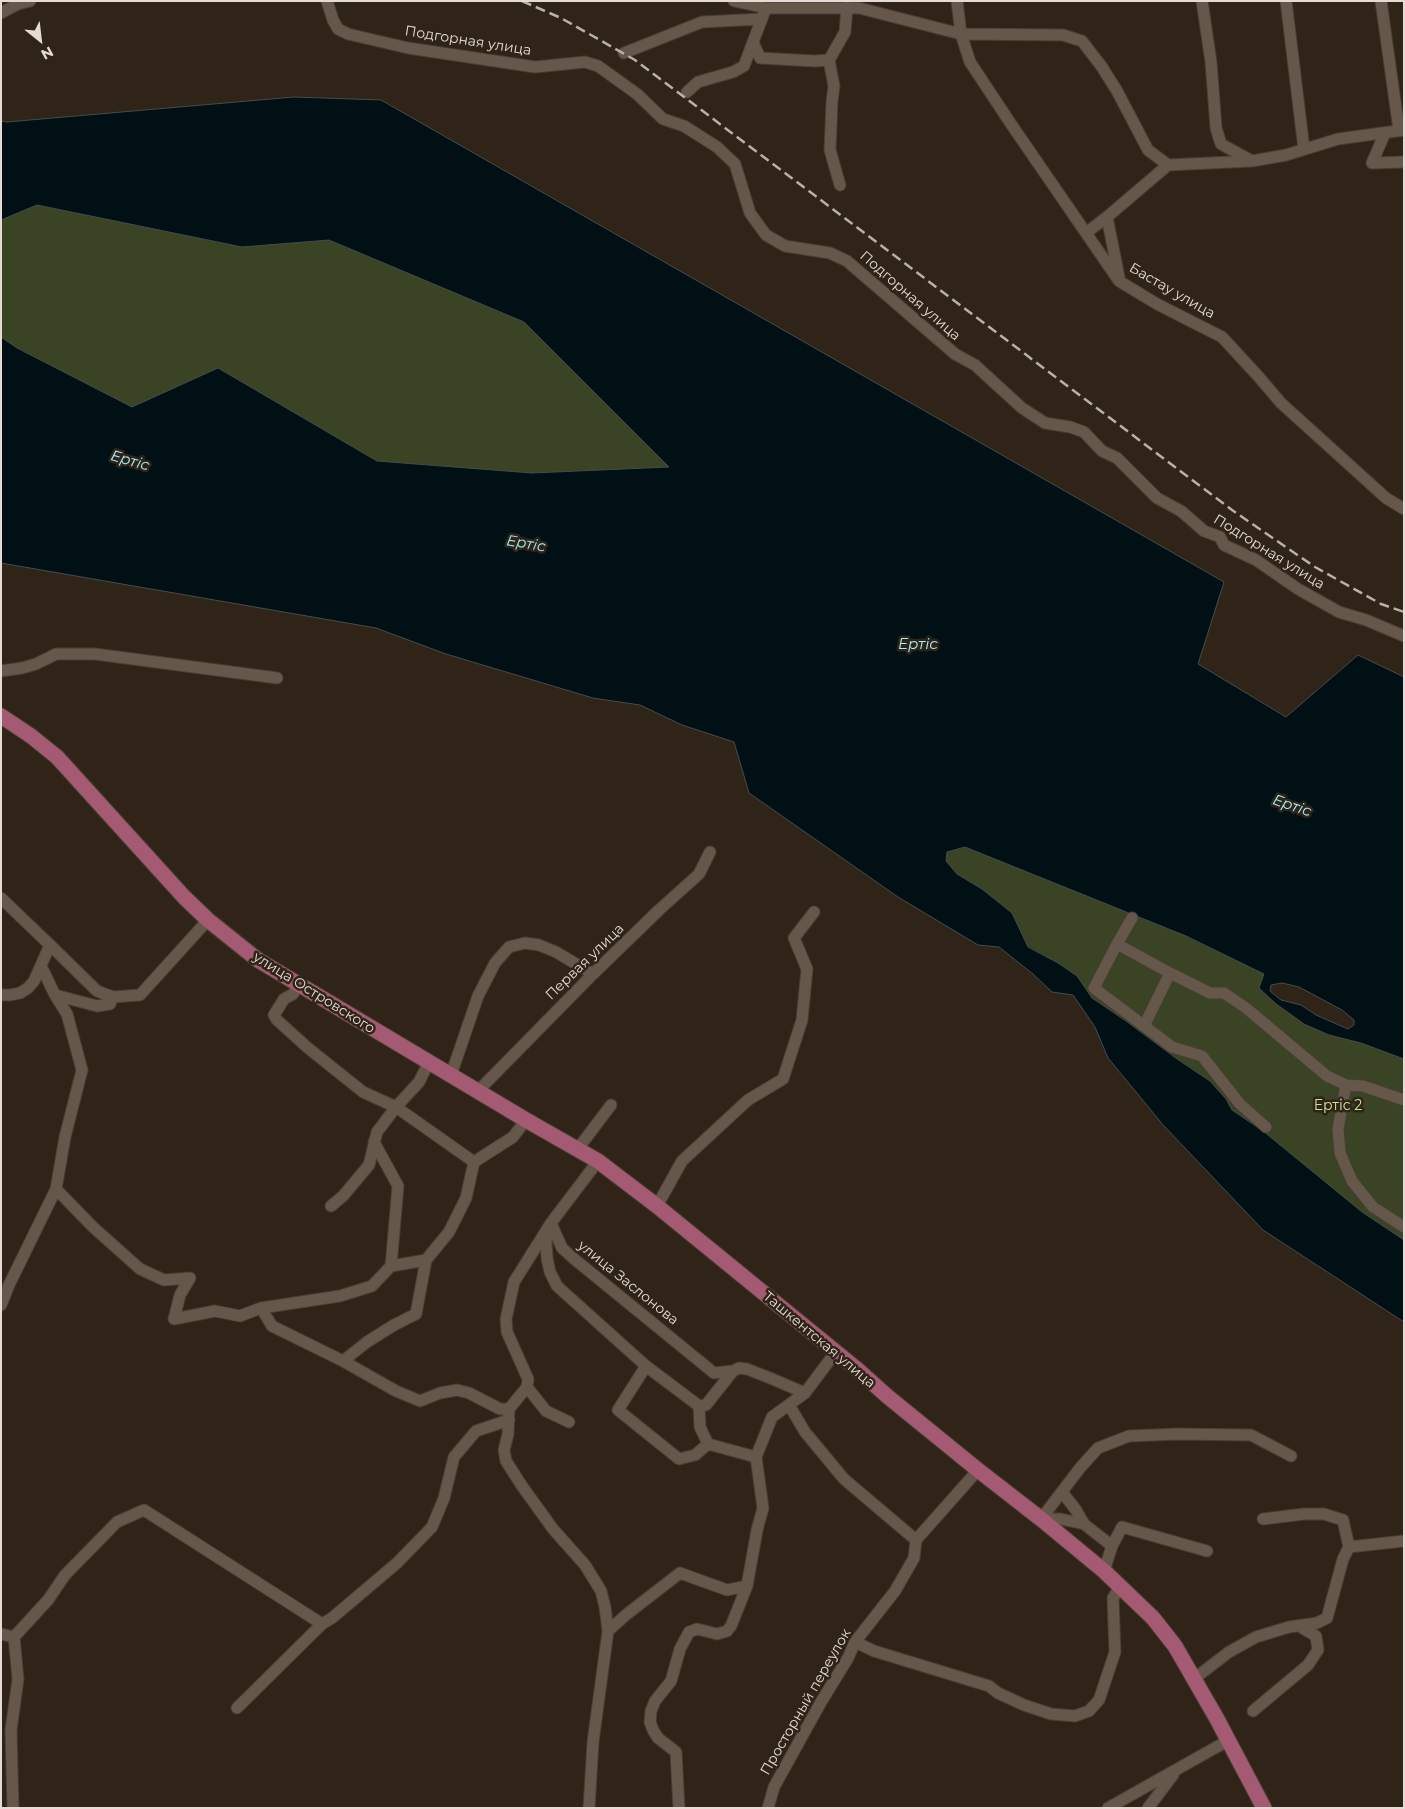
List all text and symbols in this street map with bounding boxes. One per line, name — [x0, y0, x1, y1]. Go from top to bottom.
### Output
north arrow — [15, 15, 65, 65]
street label: Подгорная улица — [404, 23, 532, 59]
text: N — [38, 43, 57, 64]
street label: Подгорная улица — [856, 248, 964, 344]
street label: Бастау улица — [1126, 260, 1218, 322]
water label: Ертіс — [108, 447, 152, 475]
street label: Подгорная улица — [1210, 511, 1328, 593]
water label: Ертіс — [505, 532, 547, 556]
water label: Ертіс — [898, 636, 938, 654]
water label: Ертіс — [1270, 791, 1314, 821]
street label: Первая улица — [542, 920, 628, 1004]
street label: улица Островского — [250, 949, 378, 1037]
park label: Ертіс 2 — [1314, 1098, 1362, 1114]
street label: улица Заслонова — [574, 1237, 682, 1329]
street label: Ташкентская улица — [760, 1288, 878, 1392]
street label: Просторный переулок — [757, 1626, 855, 1778]

